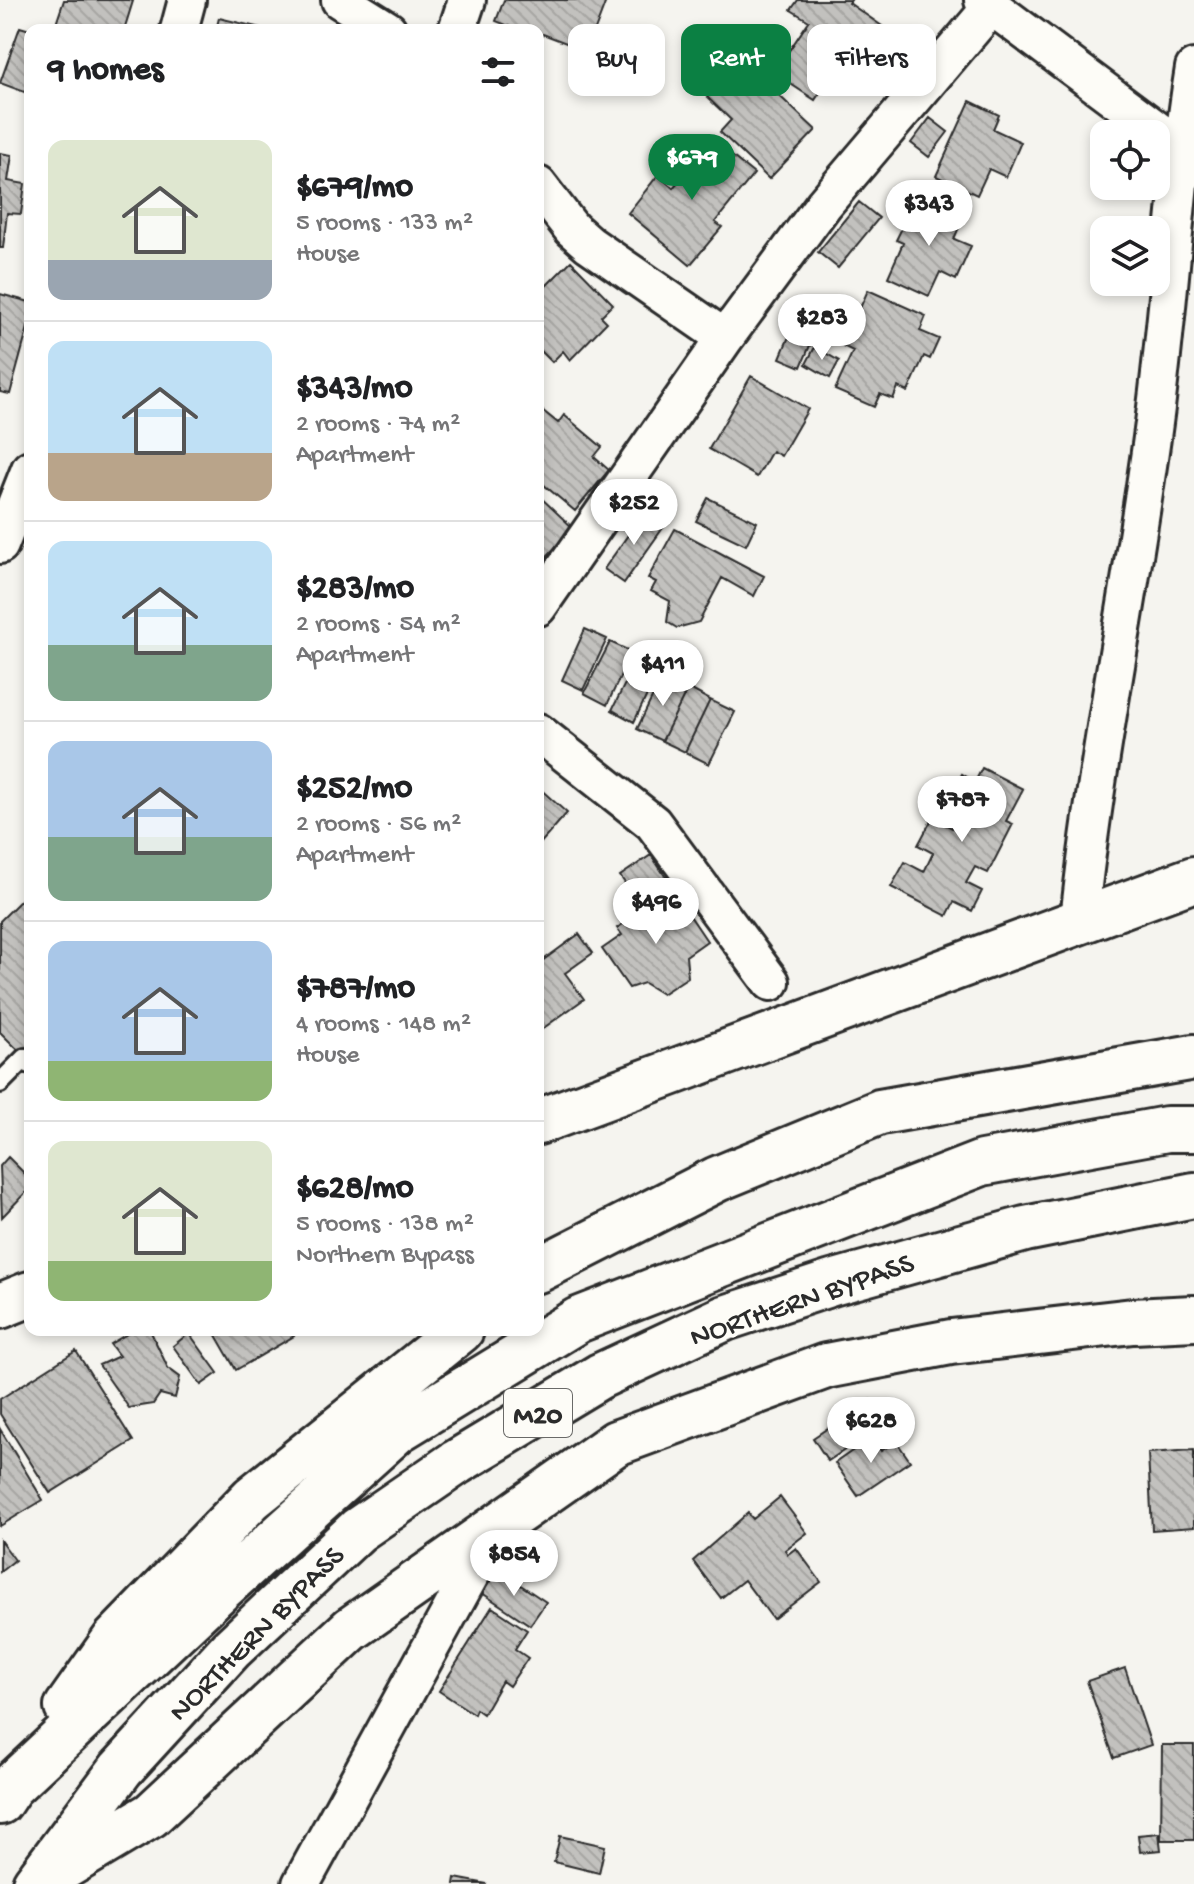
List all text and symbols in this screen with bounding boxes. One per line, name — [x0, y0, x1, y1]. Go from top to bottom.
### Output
chip: Buy — [568, 24, 665, 96]
chip: Rent — [681, 24, 791, 96]
chip: Filters — [807, 24, 936, 96]
icon: filters — [476, 50, 520, 94]
text: 9 homes — [48, 52, 163, 92]
map controls — [1090, 120, 1170, 296]
button: locate — [1090, 120, 1170, 200]
pin: $679 — [645, 134, 739, 202]
text: $679 — [666, 144, 718, 175]
text: $679/mo — [296, 169, 413, 209]
icon: home — [112, 172, 208, 268]
pin: $343 — [882, 180, 976, 248]
text: $343 — [904, 190, 954, 221]
text: 5 rooms · 133 m² — [296, 209, 473, 240]
button: layers — [1090, 216, 1170, 296]
text: House — [296, 240, 360, 271]
pin: $283 — [775, 294, 869, 362]
text: $283 — [796, 304, 848, 335]
text: $343/mo — [296, 370, 413, 410]
icon: home — [112, 373, 208, 469]
text: 2 rooms · 74 m² — [296, 410, 460, 441]
text: Apartment — [296, 441, 413, 472]
pin: $252 — [587, 479, 681, 547]
text: $252 — [609, 489, 659, 520]
text: $283/mo — [296, 570, 414, 610]
icon: home — [112, 573, 208, 669]
text: 2 rooms · 54 m² — [296, 610, 461, 641]
pin: $411 — [616, 640, 710, 708]
text: Apartment — [296, 641, 413, 672]
text: $411 — [641, 650, 685, 681]
text: $252/mo — [296, 770, 412, 810]
icon: home — [112, 773, 208, 869]
pin: $787 — [915, 776, 1009, 844]
text: $787 — [936, 786, 988, 817]
text: 2 rooms · 56 m² — [296, 810, 461, 841]
text: Apartment — [296, 841, 413, 872]
pin: $496 — [609, 878, 703, 946]
text: $496 — [631, 888, 681, 919]
text: $787/mo — [296, 970, 415, 1010]
icon: home — [112, 973, 208, 1069]
text: 4 rooms · 148 m² — [296, 1010, 471, 1041]
text: House — [296, 1041, 360, 1072]
text: $628/mo — [296, 1170, 414, 1210]
icon: home — [112, 1173, 208, 1269]
text: 5 rooms · 138 m² — [296, 1210, 474, 1241]
text: Northern Bypass — [296, 1241, 474, 1272]
street label: NORTHERN BYPASS — [686, 1248, 919, 1357]
road number: M20 — [504, 1389, 572, 1437]
pin: $628 — [824, 1397, 918, 1465]
text: $628 — [845, 1407, 897, 1438]
pin: $854 — [467, 1530, 561, 1598]
street label: NORTHERN BYPASS — [163, 1540, 354, 1730]
text: $854 — [488, 1540, 540, 1571]

